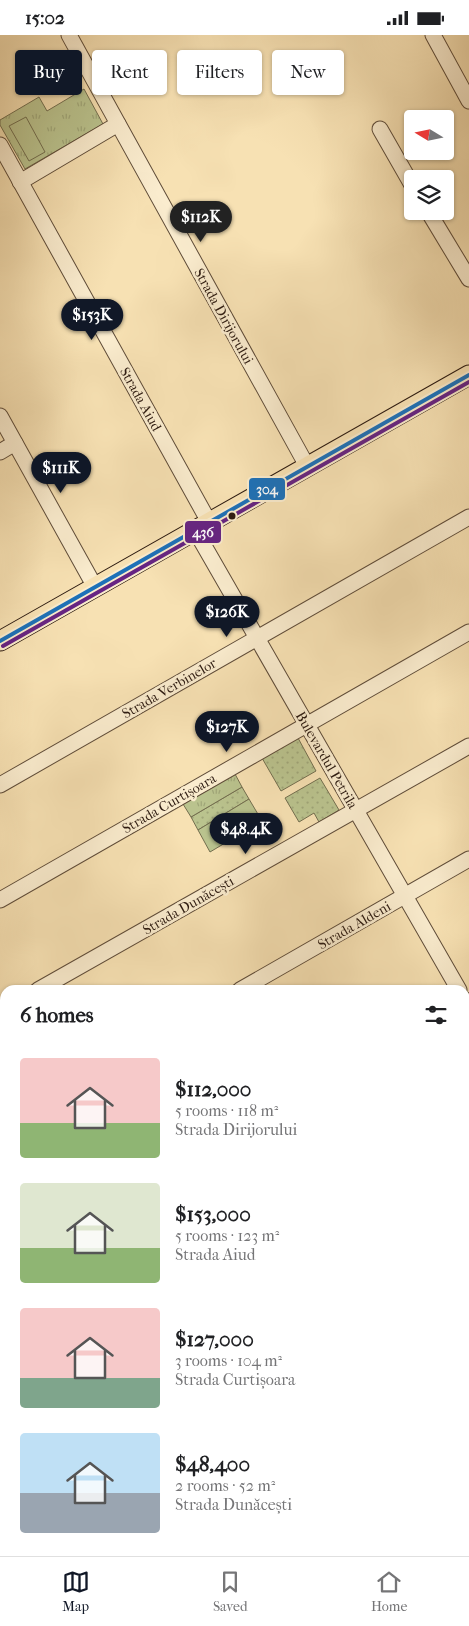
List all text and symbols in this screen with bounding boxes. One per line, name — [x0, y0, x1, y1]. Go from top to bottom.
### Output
text: 15:02 — [25, 7, 65, 29]
chip: Buy — [15, 50, 82, 95]
chip: Rent — [92, 50, 167, 95]
chip: Filters — [177, 50, 262, 95]
chip: New — [272, 50, 344, 95]
north arrow — [404, 110, 454, 160]
map controls — [404, 110, 454, 220]
button: layers — [404, 170, 454, 220]
pin: $112K — [166, 201, 236, 243]
text: $112K — [181, 207, 221, 226]
street label: Strada Dirijorului — [190, 265, 257, 367]
pin: $153K — [57, 299, 127, 341]
text: $153K — [72, 305, 112, 324]
street label: Strada Aiud — [116, 364, 165, 434]
pin: $111K — [26, 451, 96, 494]
text: $111K — [42, 458, 80, 477]
line badge: 304 — [248, 477, 286, 501]
text: 304 — [256, 481, 279, 498]
unlabelled marker — [227, 511, 237, 521]
line badge: 436 — [184, 520, 222, 544]
text: 436 — [191, 524, 214, 541]
pin: $126K — [192, 595, 262, 638]
text: $126K — [205, 602, 249, 621]
street label: Strada Verbinelor — [119, 655, 219, 722]
street label: Bulevardul Petrila — [292, 709, 362, 812]
pin: $127K — [192, 711, 262, 753]
text: $127K — [206, 717, 248, 736]
street label: Strada Curtișoara — [119, 769, 220, 837]
pin: $48.4K — [205, 813, 287, 855]
text: $48.4K — [221, 819, 271, 838]
street label: Strada Dunăcești — [140, 872, 237, 938]
street label: Strada Aldeni — [315, 898, 394, 953]
icon: filters — [422, 1001, 450, 1029]
text: 6 homes — [20, 1003, 94, 1027]
text: $112,000 — [175, 1077, 251, 1101]
icon: home — [60, 1078, 120, 1138]
text: 5 rooms · 118 m² — [175, 1101, 278, 1120]
text: Strada Dirijorului — [175, 1120, 297, 1139]
text: $153,000 — [175, 1202, 251, 1226]
icon: home — [60, 1203, 120, 1263]
text: 5 rooms · 123 m² — [175, 1226, 279, 1245]
text: Strada Aiud — [175, 1245, 255, 1264]
text: $127,000 — [175, 1327, 254, 1351]
icon: home — [60, 1328, 120, 1388]
text: 3 rooms · 104 m² — [175, 1351, 282, 1370]
text: Strada Curtișoara — [175, 1370, 296, 1389]
text: $48,400 — [175, 1452, 250, 1476]
icon: home — [60, 1453, 120, 1513]
text: 2 rooms · 52 m² — [175, 1476, 275, 1495]
text: Strada Dunăcești — [175, 1495, 292, 1514]
tab: Map — [62, 1568, 90, 1615]
tab: Saved — [213, 1568, 248, 1615]
tab: Home — [371, 1568, 407, 1615]

